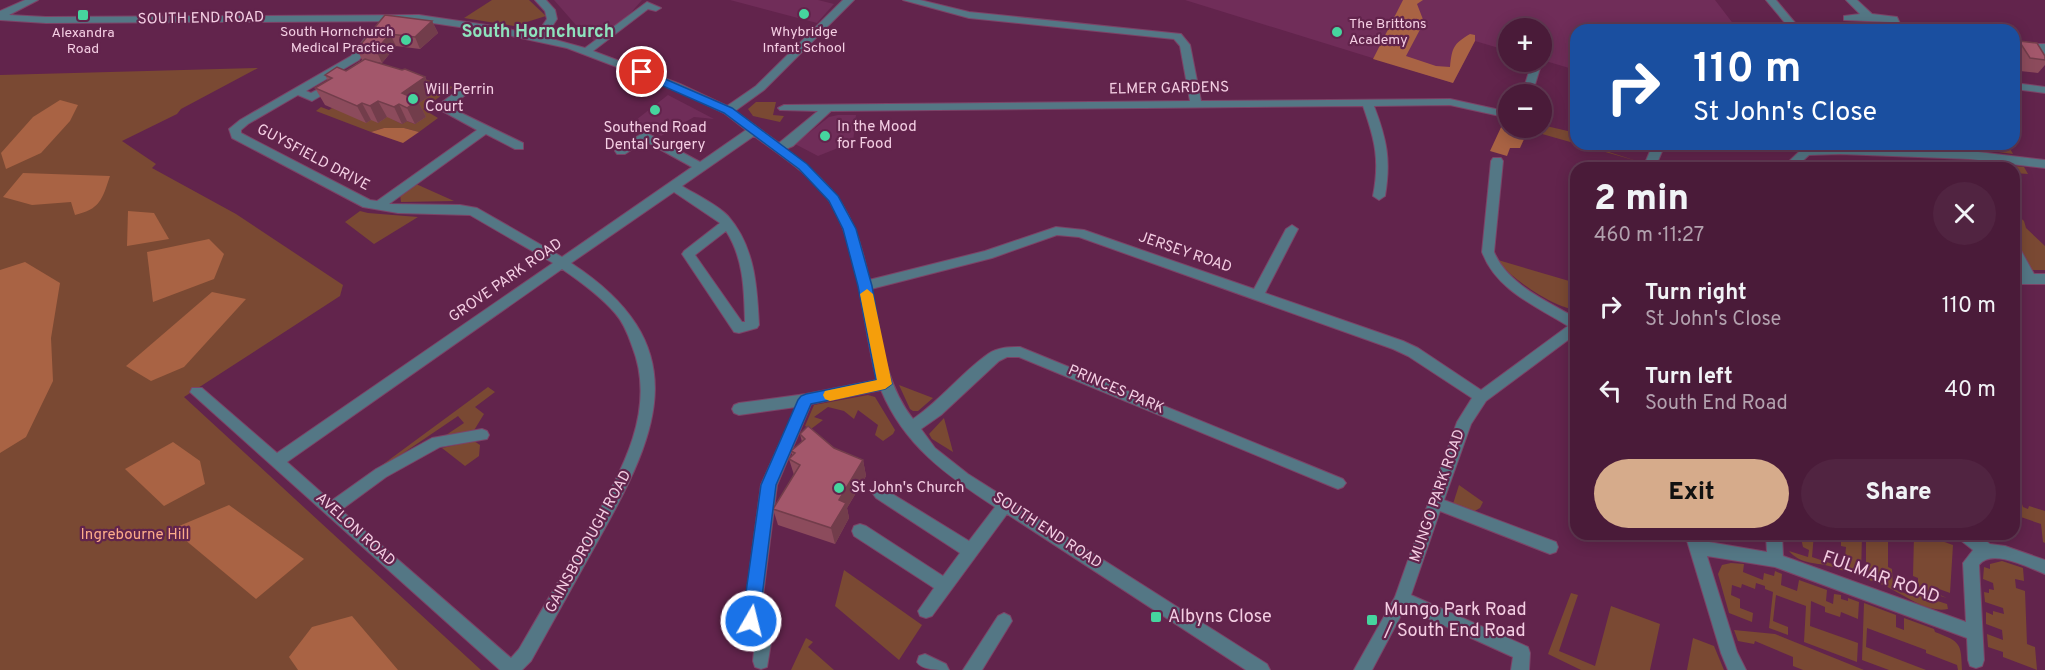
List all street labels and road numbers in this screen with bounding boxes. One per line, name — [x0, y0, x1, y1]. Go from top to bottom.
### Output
street label: SOUTH END ROAD — [138, 8, 264, 30]
street label: ELMER GARDENS — [1109, 78, 1229, 100]
street label: GUYSFIELD DRIVE — [253, 120, 373, 196]
street label: JERSEY ROAD — [1136, 228, 1234, 278]
street label: GROVE PARK ROAD — [446, 235, 566, 327]
street label: PRINCES PARK — [1065, 361, 1167, 419]
street label: MUNGO PARK ROAD — [1406, 427, 1470, 565]
street label: GAINSBOROUGH ROAD — [542, 467, 636, 617]
street label: AVELON ROAD — [311, 489, 399, 571]
street label: SOUTH END ROAD — [989, 489, 1105, 573]
street label: FULMAR ROAD — [1819, 546, 1943, 610]

